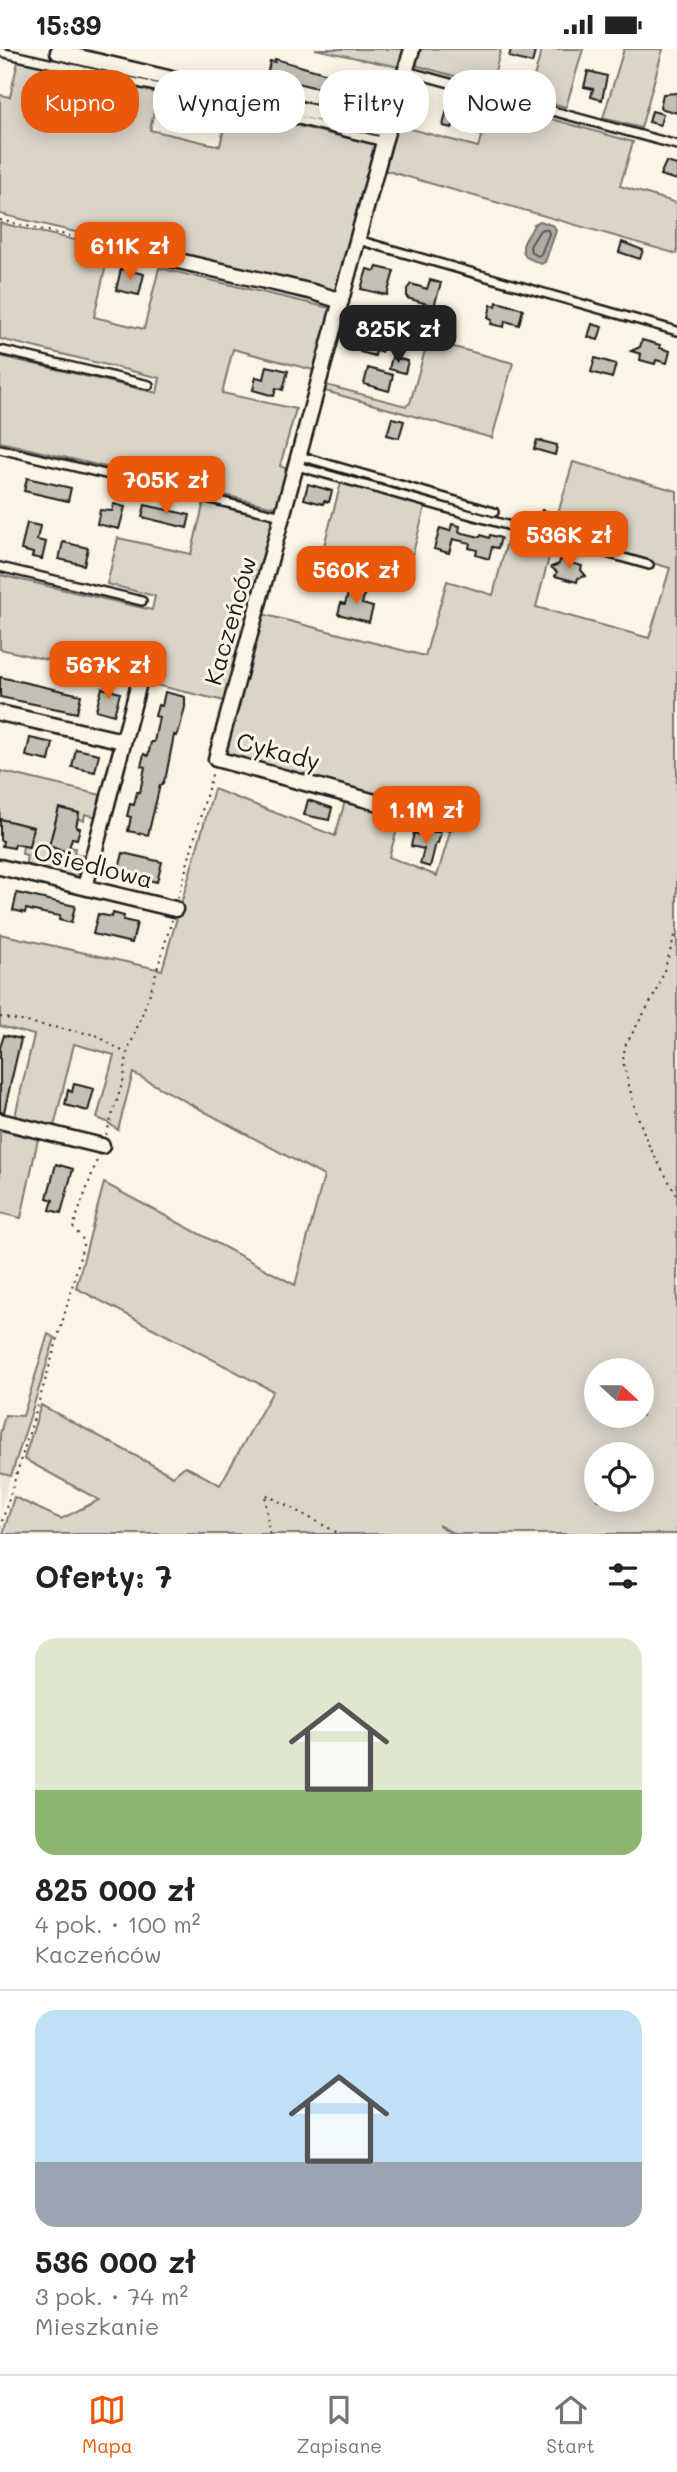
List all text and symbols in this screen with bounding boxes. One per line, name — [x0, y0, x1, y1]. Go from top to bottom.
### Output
text: 15:39 — [35, 8, 101, 42]
chip: Kupno — [21, 70, 139, 133]
chip: Wynajem — [153, 70, 305, 133]
chip: Filtry — [319, 70, 429, 133]
chip: Nowe — [443, 70, 556, 133]
pin: 611K zł — [65, 223, 195, 282]
text: 611K zł — [91, 230, 169, 260]
pin: 825K zł — [333, 305, 463, 365]
text: 825K zł — [355, 313, 441, 343]
pin: 705K zł — [101, 456, 231, 516]
text: 705K zł — [123, 464, 209, 494]
pin: 536K zł — [504, 511, 634, 571]
text: 536K zł — [526, 519, 612, 549]
pin: 560K zł — [291, 547, 421, 606]
street label: Kaczeńców — [196, 553, 263, 688]
text: 560K zł — [313, 554, 399, 584]
pin: 567K zł — [43, 641, 173, 701]
text: 567K zł — [66, 649, 150, 679]
street label: Cykady — [233, 725, 324, 777]
pin: 1.1M zł — [361, 787, 491, 846]
text: 1.1M zł — [388, 794, 464, 824]
street label: Osiedlowa — [30, 835, 156, 894]
north arrow — [584, 1358, 654, 1428]
map controls — [584, 1358, 654, 1512]
button: locate — [584, 1442, 654, 1512]
text: Oferty: 7 — [35, 1556, 172, 1596]
icon: filters — [604, 1557, 642, 1595]
icon: home — [276, 1684, 402, 1810]
text: 825 000 zł — [35, 1869, 195, 1909]
text: 4 pok. · 100 m² — [35, 1909, 201, 1939]
text: Kaczeńców — [35, 1939, 162, 1969]
icon: home — [276, 2056, 402, 2182]
text: 536 000 zł — [35, 2241, 196, 2281]
text: 3 pok. · 74 m² — [35, 2281, 188, 2311]
text: Mieszkanie — [35, 2311, 159, 2341]
tab: Mapa — [82, 2391, 133, 2458]
tab: Zapisane — [297, 2391, 382, 2458]
tab: Start — [546, 2391, 595, 2458]

